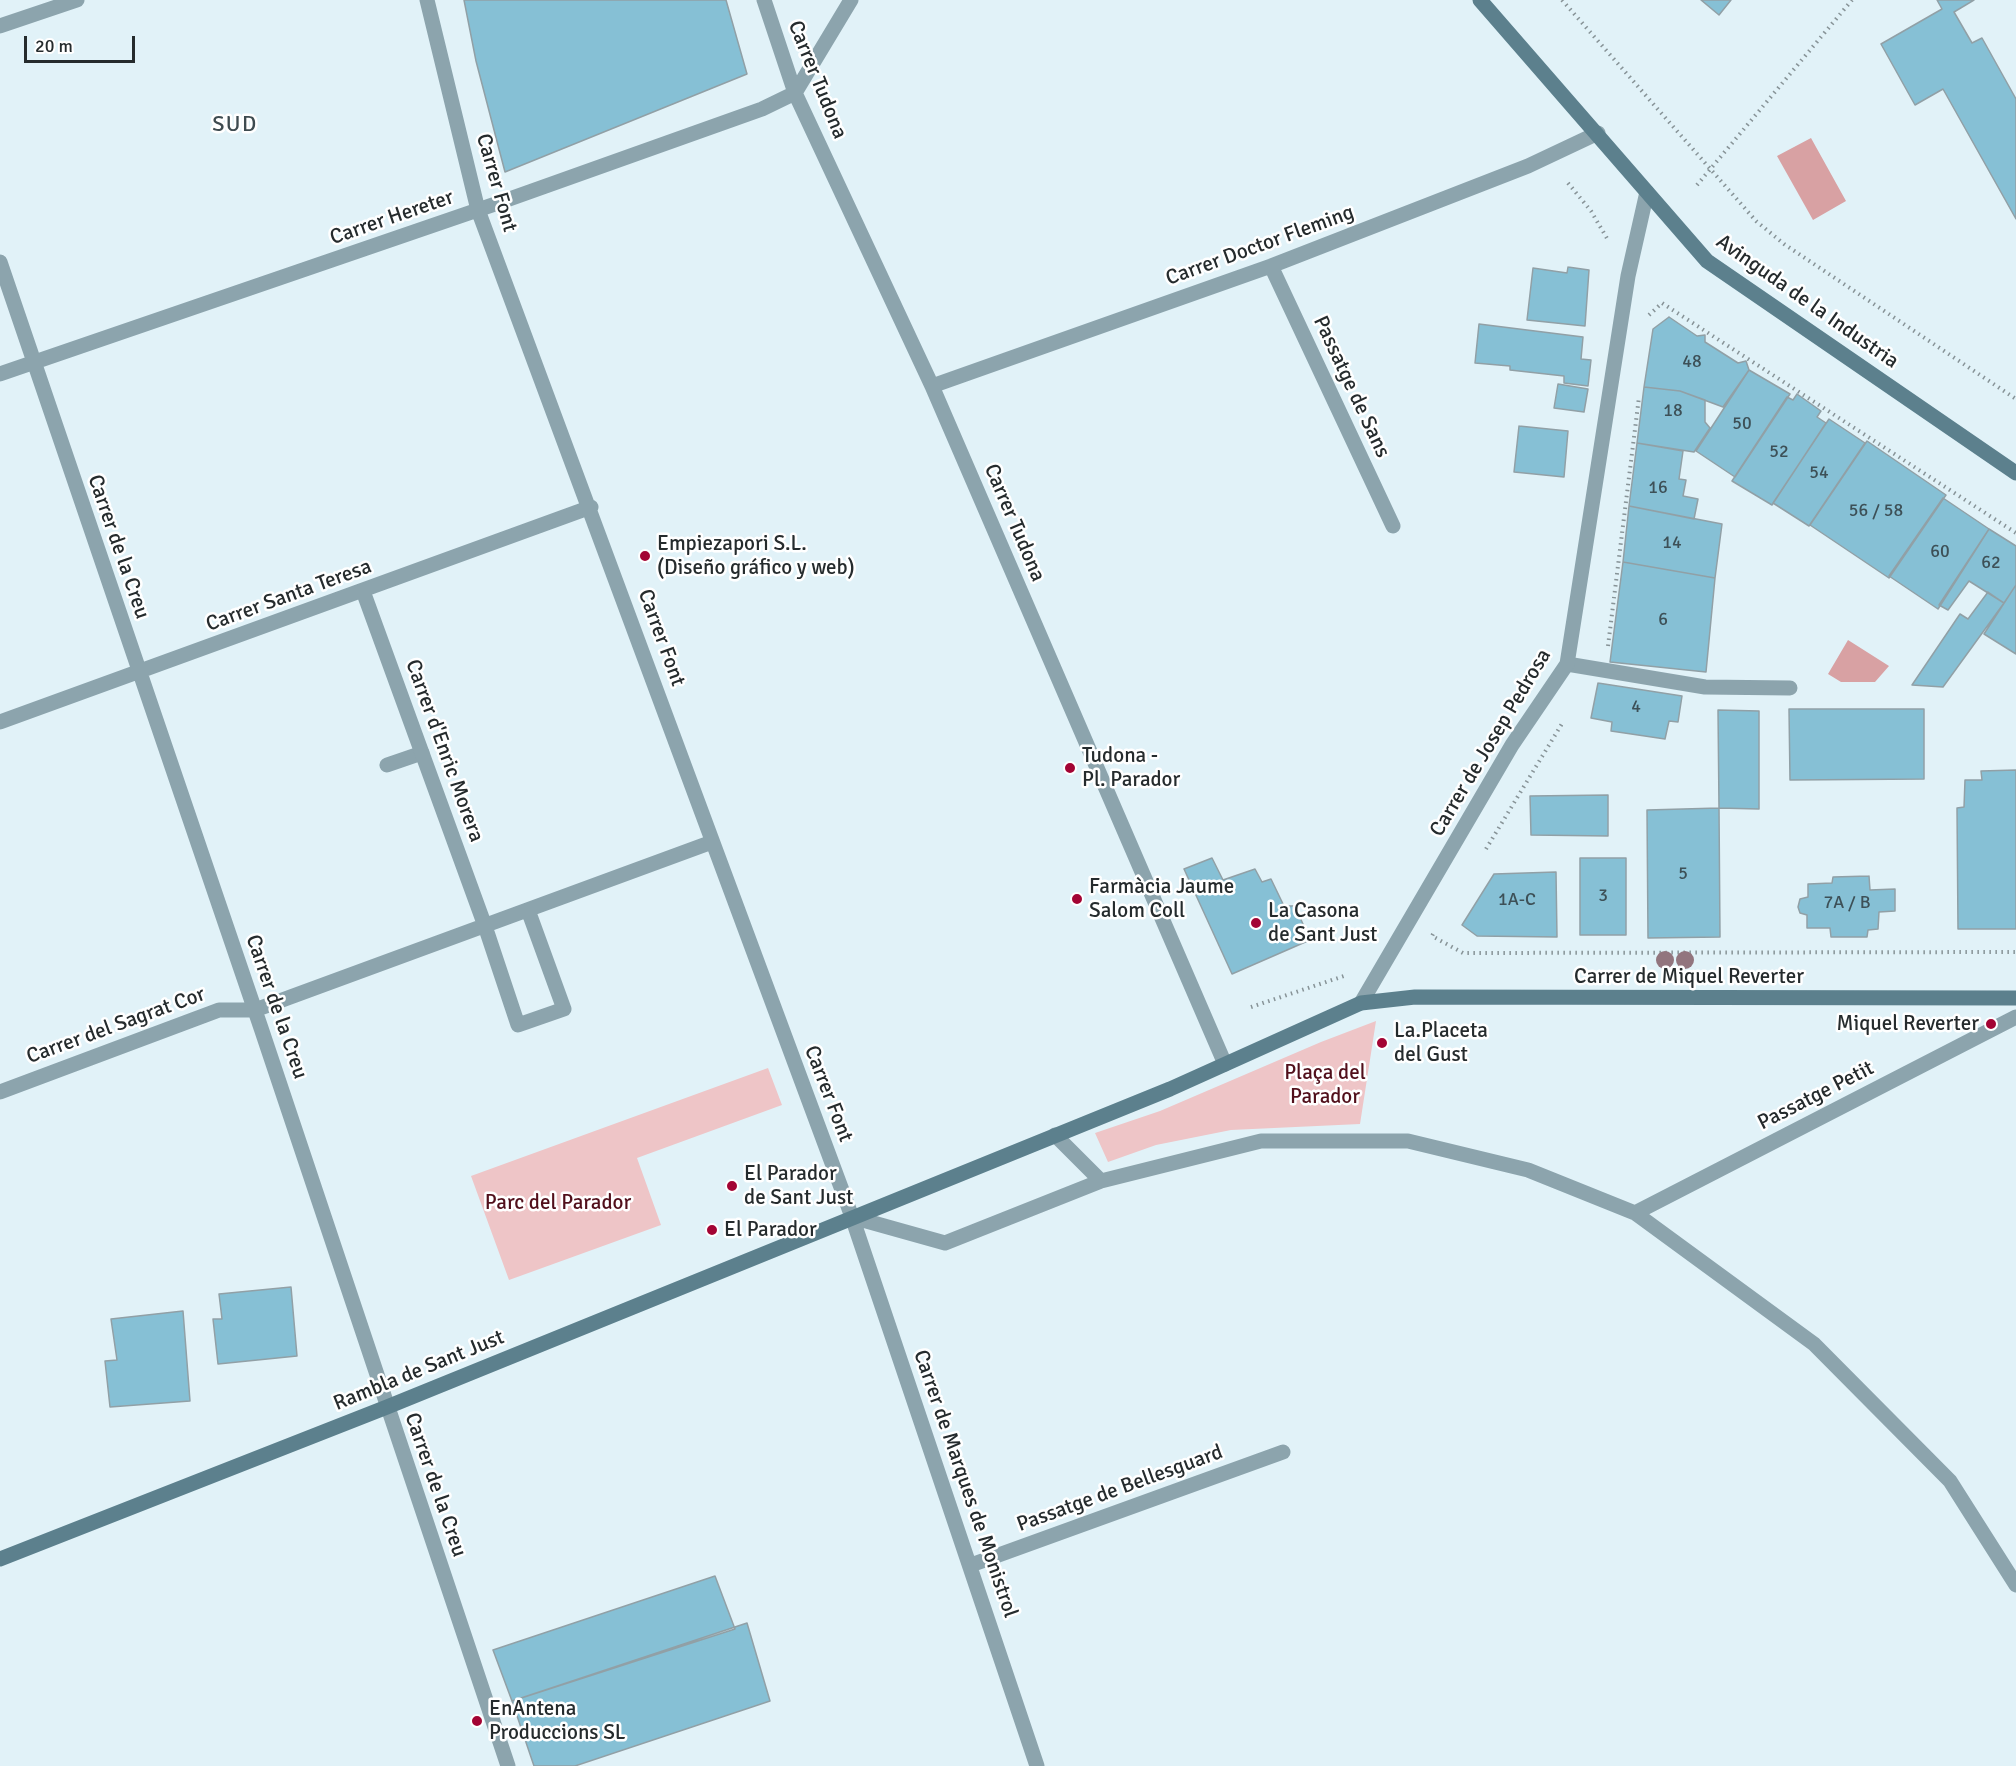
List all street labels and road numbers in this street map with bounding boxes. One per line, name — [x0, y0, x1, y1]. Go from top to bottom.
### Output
street label: Carrer Tudona — [782, 17, 852, 143]
street label: Carrer Font — [470, 131, 522, 235]
street label: Carrer Hereter — [327, 185, 457, 251]
street label: Carrer Doctor Fleming — [1163, 200, 1357, 292]
street label: Avinguda de la Industria — [1711, 229, 1903, 375]
street label: Passatge de Sans — [1307, 312, 1395, 462]
street label: Carrer Tudona — [978, 460, 1050, 586]
street label: Carrer de la Creu — [82, 472, 154, 622]
street label: Carrer Santa Teresa — [203, 554, 375, 638]
street label: Carrer Font — [632, 586, 690, 690]
street label: Carrer de Josep Pedrosa — [1425, 645, 1557, 841]
street label: Carrer d'Enric Morera — [399, 656, 489, 846]
street label: Carrer de la Creu — [240, 932, 312, 1082]
street label: Carrer de Miquel Reverter — [1574, 964, 1804, 990]
street label: Carrer del Sagrat Cor — [23, 982, 209, 1070]
street label: Carrer Font — [798, 1042, 858, 1146]
street label: Passatge Petit — [1754, 1056, 1878, 1136]
street label: Rambla de Sant Just — [330, 1325, 508, 1417]
street label: Carrer de Marques de Monistrol — [907, 1347, 1023, 1621]
street label: Carrer de la Creu — [399, 1410, 471, 1560]
street label: Passatge de Bellesguard — [1014, 1440, 1226, 1538]

